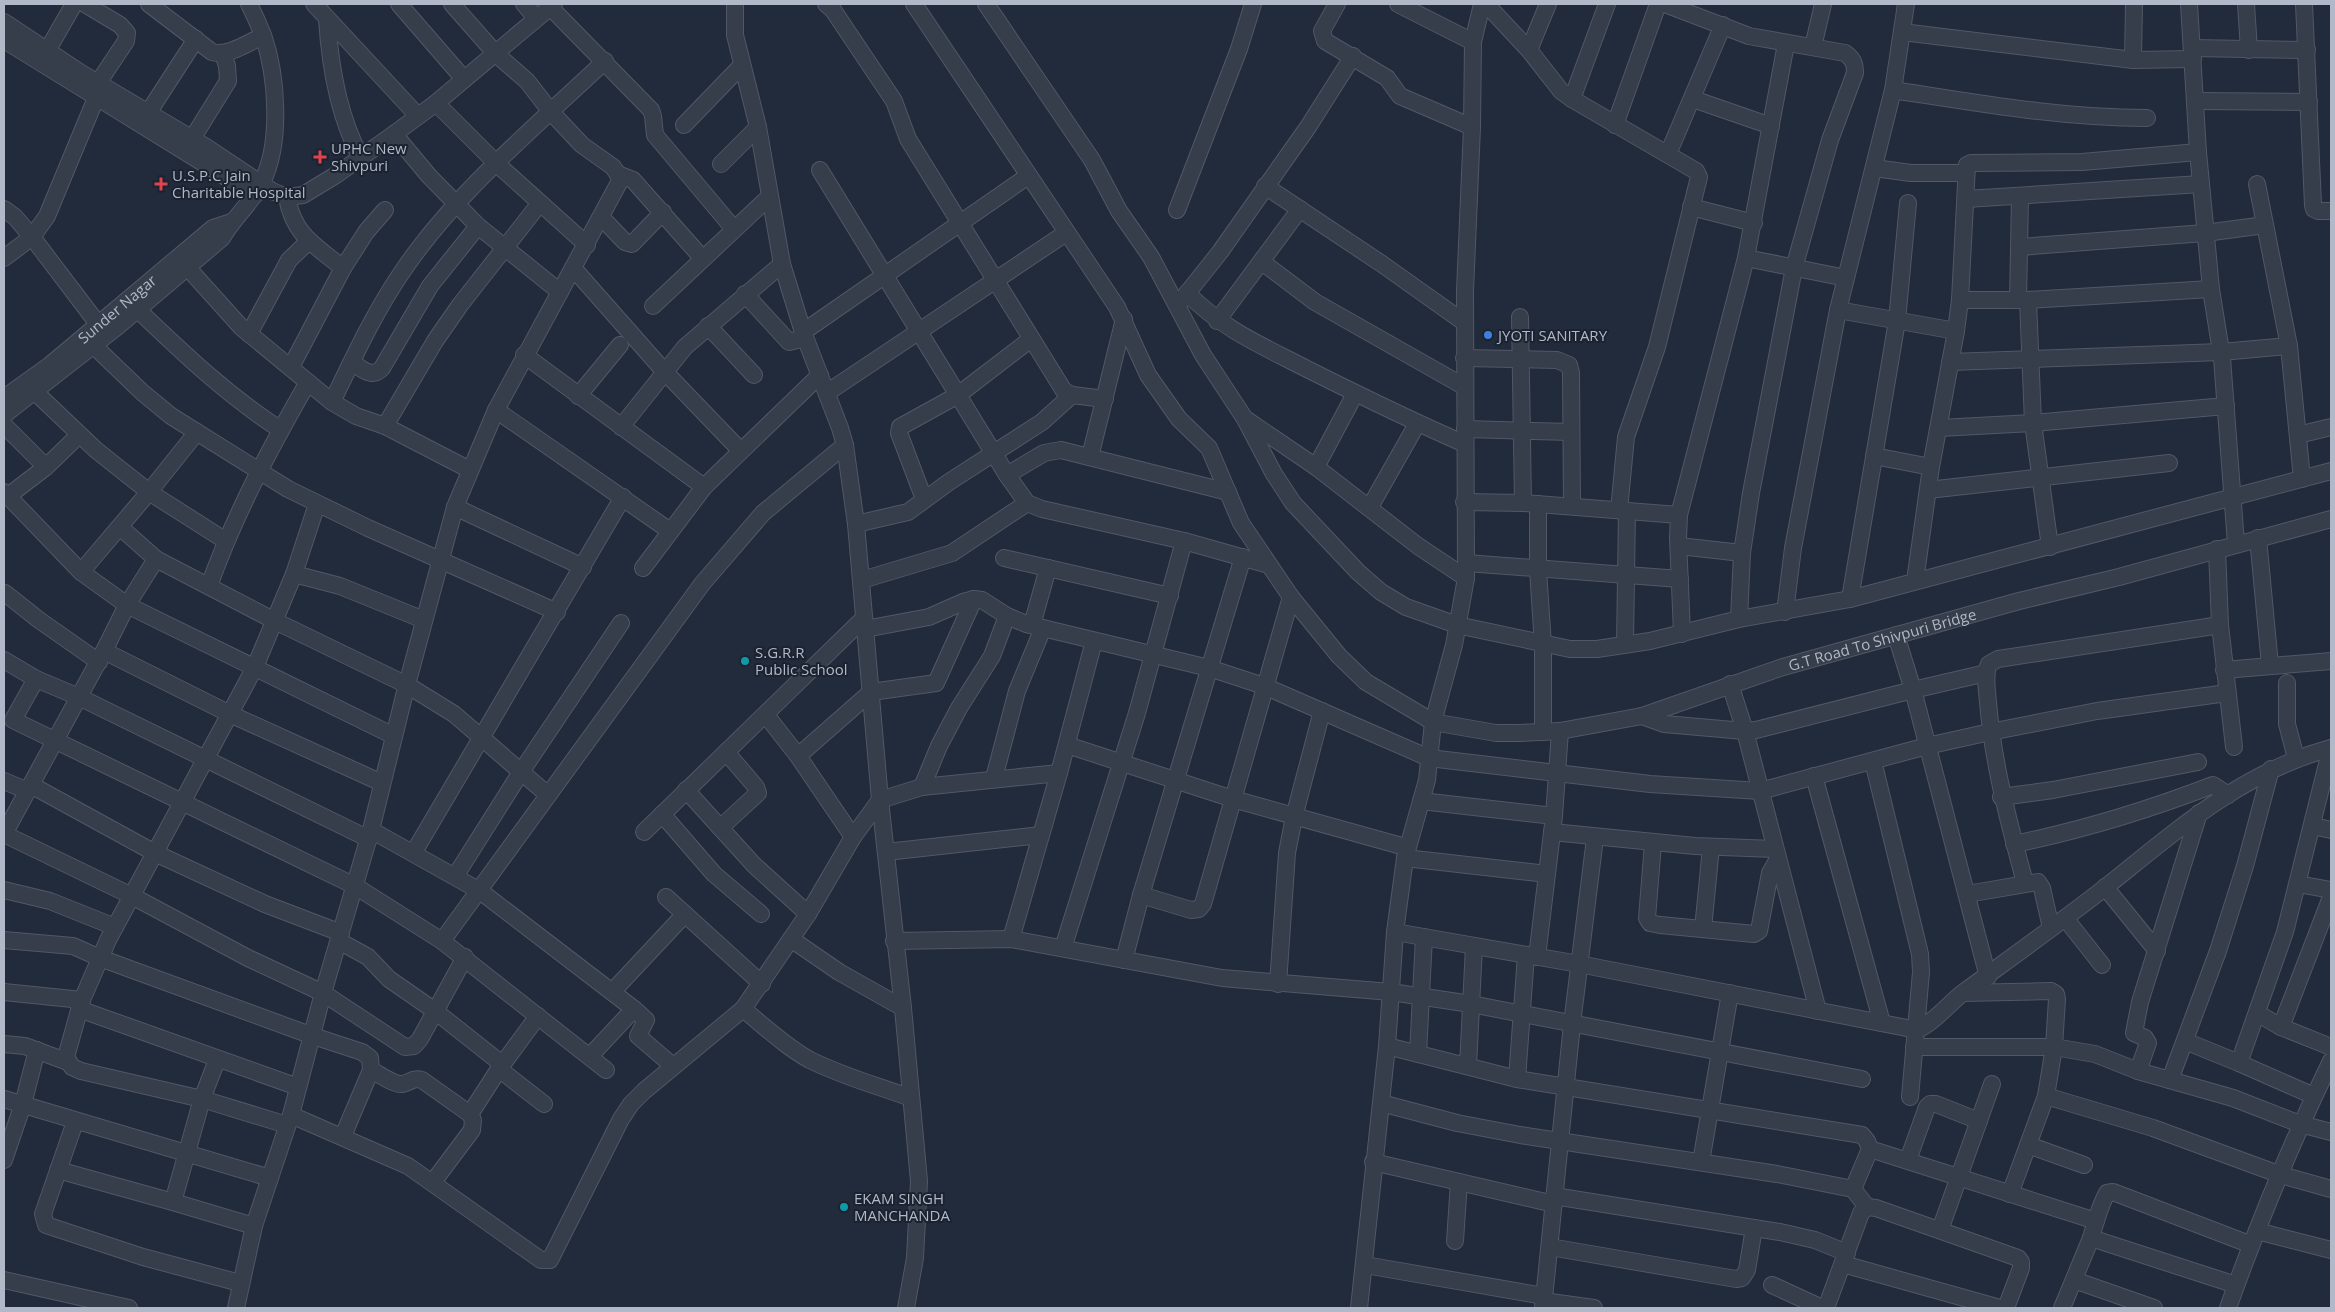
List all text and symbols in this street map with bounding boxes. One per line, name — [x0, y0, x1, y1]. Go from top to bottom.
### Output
place label: UPHC New Shivpuri — [331, 138, 407, 175]
marker: UPHC New Shivpuri — [313, 150, 327, 164]
place label: U.S.P.C Jain Charitable Hospital — [172, 165, 306, 202]
marker: U.S.P.C Jain Charitable Hospital — [154, 177, 168, 191]
street label: Sunder Nagar — [73, 270, 160, 348]
place label: JYOTI SANITARY — [1496, 325, 1608, 345]
marker: JYOTI SANITARY — [1482, 329, 1494, 341]
street label: G.T Road To Shivpuri Bridge — [1786, 603, 1978, 675]
place label: S.G.R.R Public School — [755, 642, 848, 679]
marker: S.G.R.R Public School — [739, 655, 751, 667]
place label: EKAM SINGH MANCHANDA — [854, 1188, 950, 1225]
marker: EKAM SINGH MANCHANDA — [838, 1201, 850, 1213]

